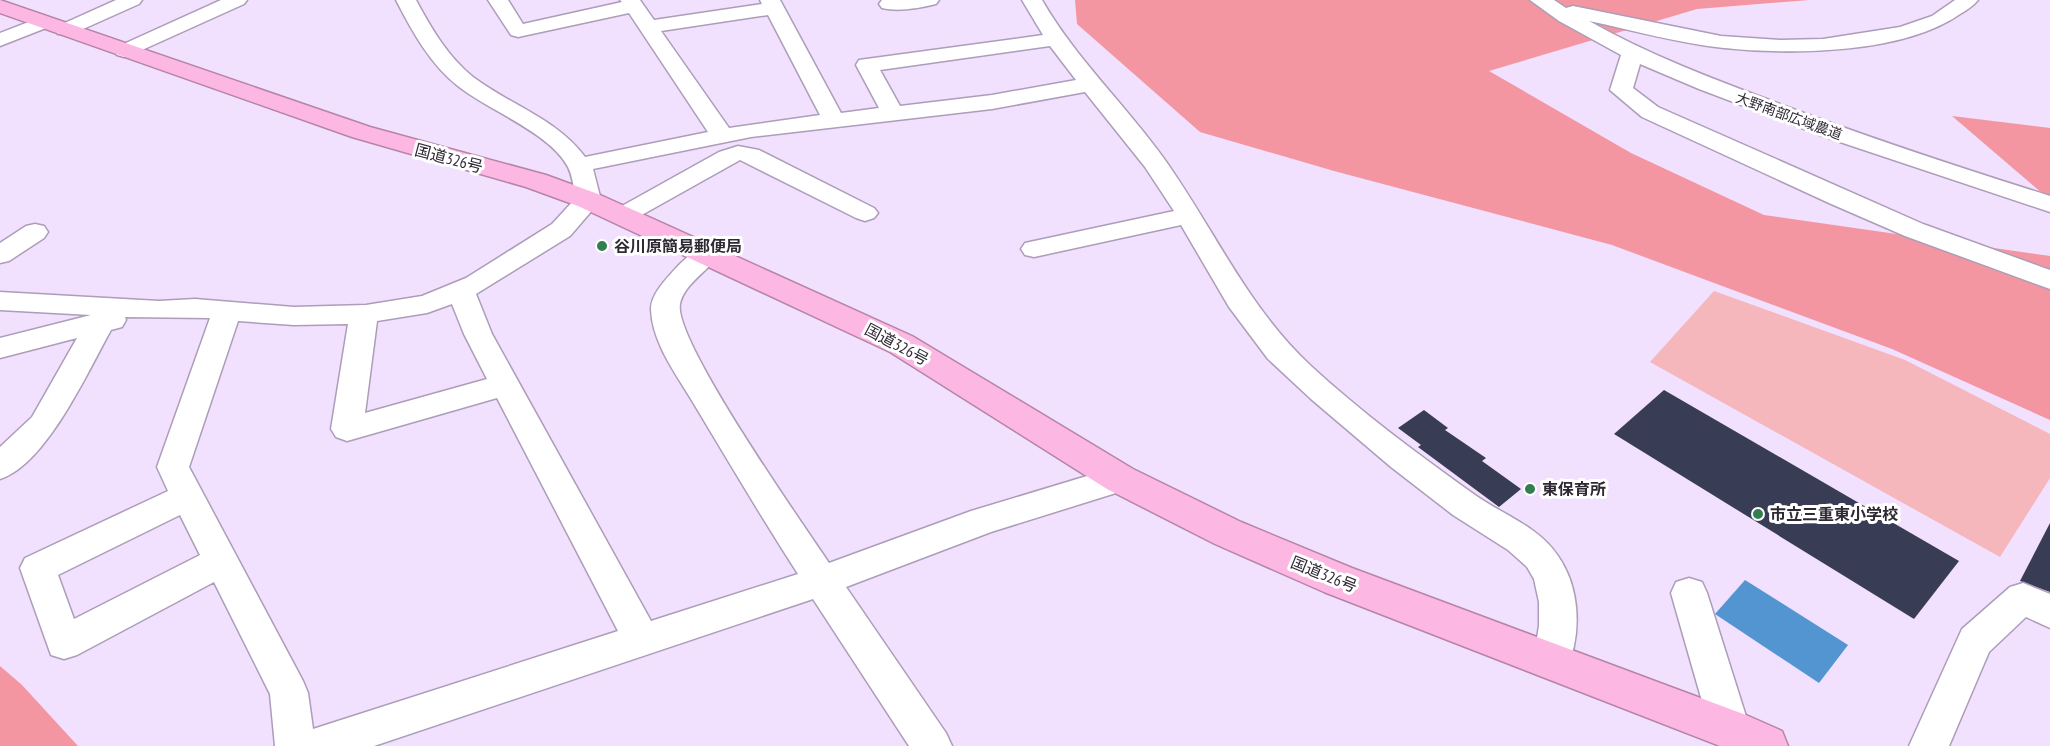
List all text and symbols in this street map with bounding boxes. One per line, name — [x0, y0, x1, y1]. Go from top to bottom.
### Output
street label: 大野南部広域農道 — [1733, 88, 1845, 144]
street label: 国道326号 — [413, 139, 485, 177]
place label: 谷川原簡易郵便局 — [614, 236, 742, 256]
marker: 谷川原簡易郵便局 — [595, 239, 609, 253]
street label: 国道326号 — [862, 319, 932, 369]
place label: 東保育所 — [1542, 479, 1606, 499]
marker: 東保育所 — [1523, 482, 1537, 496]
place label: 市立三重東小学校 — [1770, 504, 1898, 524]
marker: 市立三重東小学校 — [1751, 507, 1765, 521]
street label: 国道326号 — [1288, 552, 1360, 596]

